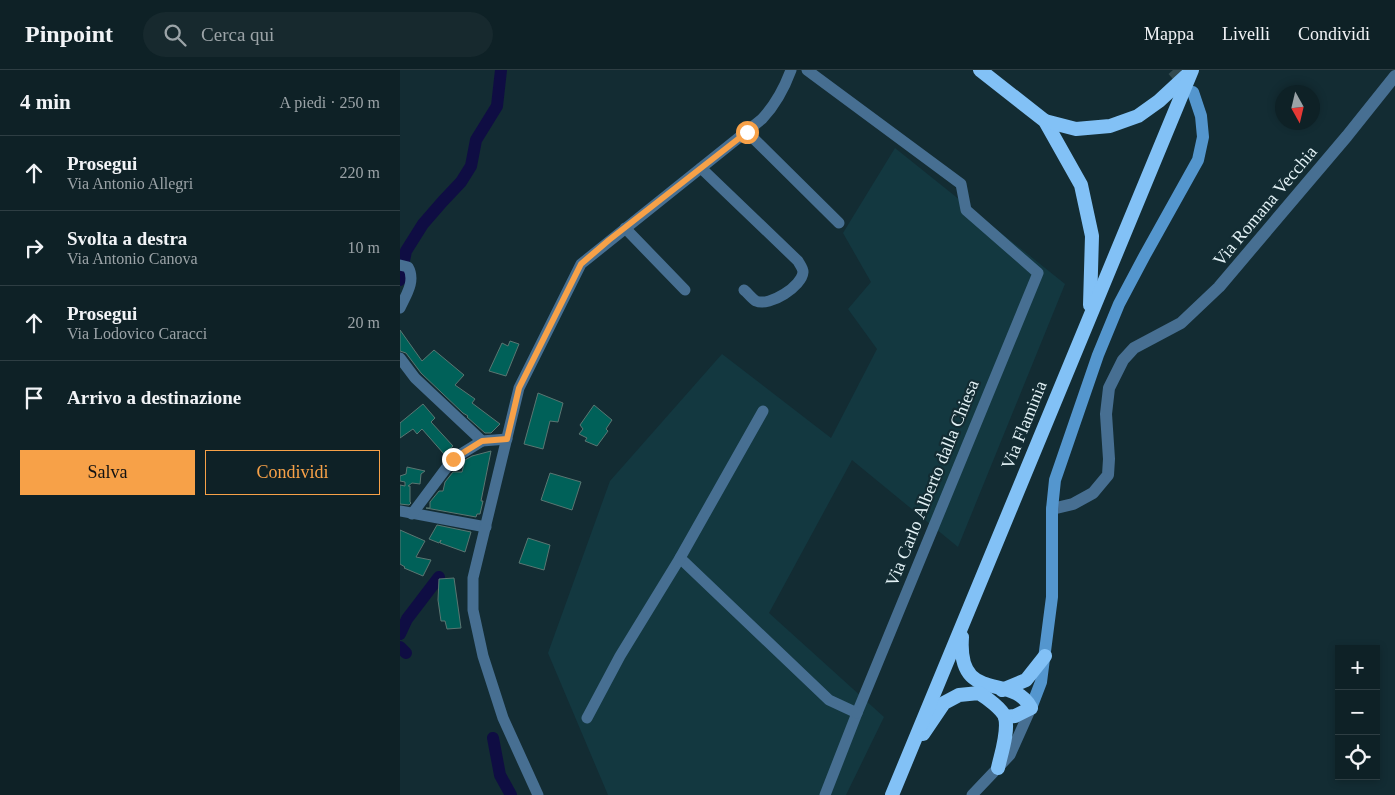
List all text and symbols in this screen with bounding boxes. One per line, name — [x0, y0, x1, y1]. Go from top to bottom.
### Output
search box — [143, 12, 493, 57]
text: Pinpoint — [25, 21, 113, 47]
icon: search — [161, 21, 189, 49]
text: Cerca qui — [201, 24, 274, 45]
text: Mappa — [1144, 24, 1194, 44]
text: Livelli — [1222, 24, 1270, 44]
text: Condividi — [1298, 24, 1370, 44]
north arrow — [1275, 85, 1320, 130]
text: 4 min — [20, 90, 71, 114]
text: A piedi · 250 m — [280, 94, 380, 111]
route start — [736, 121, 759, 144]
street label: Via Romana Vecchia — [1209, 142, 1321, 270]
text: Prosegui — [67, 153, 137, 174]
icon: ahead — [20, 159, 48, 187]
text: 220 m — [340, 164, 380, 181]
text: Via Antonio Allegri — [67, 175, 193, 192]
text: Svolta a destra — [67, 228, 187, 249]
icon: right — [20, 234, 48, 262]
text: 10 m — [348, 239, 380, 256]
text: Via Antonio Canova — [67, 250, 198, 267]
text: Prosegui — [67, 303, 137, 324]
icon: ahead — [20, 309, 48, 337]
text: 20 m — [348, 314, 380, 331]
text: Via Lodovico Caracci — [67, 325, 207, 342]
street label: Via Carlo Alberto dalla Chiesa — [881, 377, 983, 589]
street label: Via Flaminia — [997, 378, 1051, 472]
icon: arrive — [20, 384, 48, 412]
text: Arrivo a destinazione — [67, 387, 241, 408]
route end — [442, 448, 465, 471]
button: Salva — [20, 450, 195, 495]
button: Condividi — [205, 450, 380, 495]
map controls — [1335, 645, 1380, 780]
button: + — [1335, 645, 1380, 690]
button: − — [1335, 690, 1380, 735]
button: locate — [1335, 735, 1380, 780]

